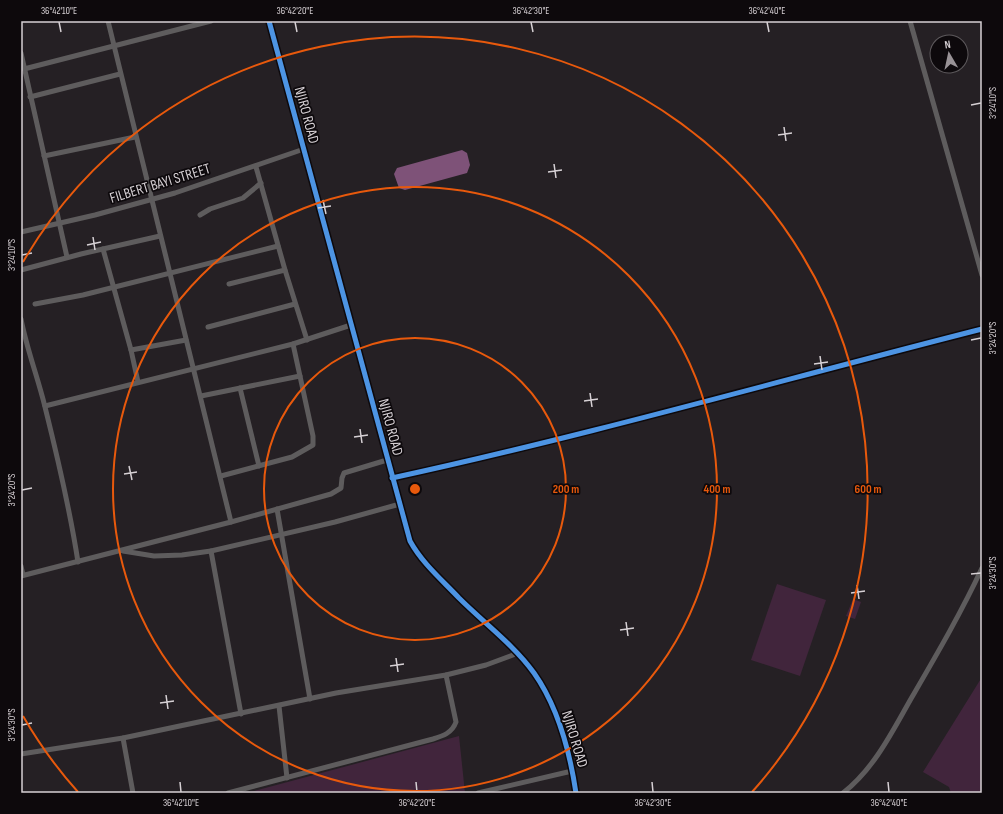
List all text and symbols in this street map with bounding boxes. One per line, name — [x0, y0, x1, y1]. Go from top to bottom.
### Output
text: 36°42'10"E — [41, 5, 77, 17]
text: 36°42'20"E — [277, 5, 313, 17]
text: 36°42'30"E — [513, 5, 549, 17]
text: 36°42'40"E — [749, 5, 785, 17]
north arrow — [929, 34, 969, 74]
text: N — [944, 38, 952, 51]
street label: NJIRO ROAD — [290, 85, 323, 146]
text: 3°24'10"S — [987, 87, 999, 119]
street label: FILBERT BAYI STREET — [107, 159, 213, 208]
text: 3°24'10"S — [6, 239, 18, 271]
text: 3°24'20"S — [987, 322, 999, 354]
street label: NJIRO ROAD — [374, 397, 407, 458]
text: 3°24'20"S — [6, 474, 18, 506]
centre of rings — [408, 482, 422, 496]
text: 200 m — [553, 482, 579, 497]
text: 400 m — [704, 482, 730, 497]
text: 600 m — [855, 482, 881, 497]
text: 3°24'30"S — [987, 557, 999, 589]
street label: NJIRO ROAD — [557, 708, 592, 770]
text: 3°24'30"S — [6, 709, 18, 741]
text: 36°42'10"E — [163, 797, 199, 809]
text: 36°42'20"E — [399, 797, 435, 809]
text: 36°42'30"E — [635, 797, 671, 809]
text: 36°42'40"E — [871, 797, 907, 809]

